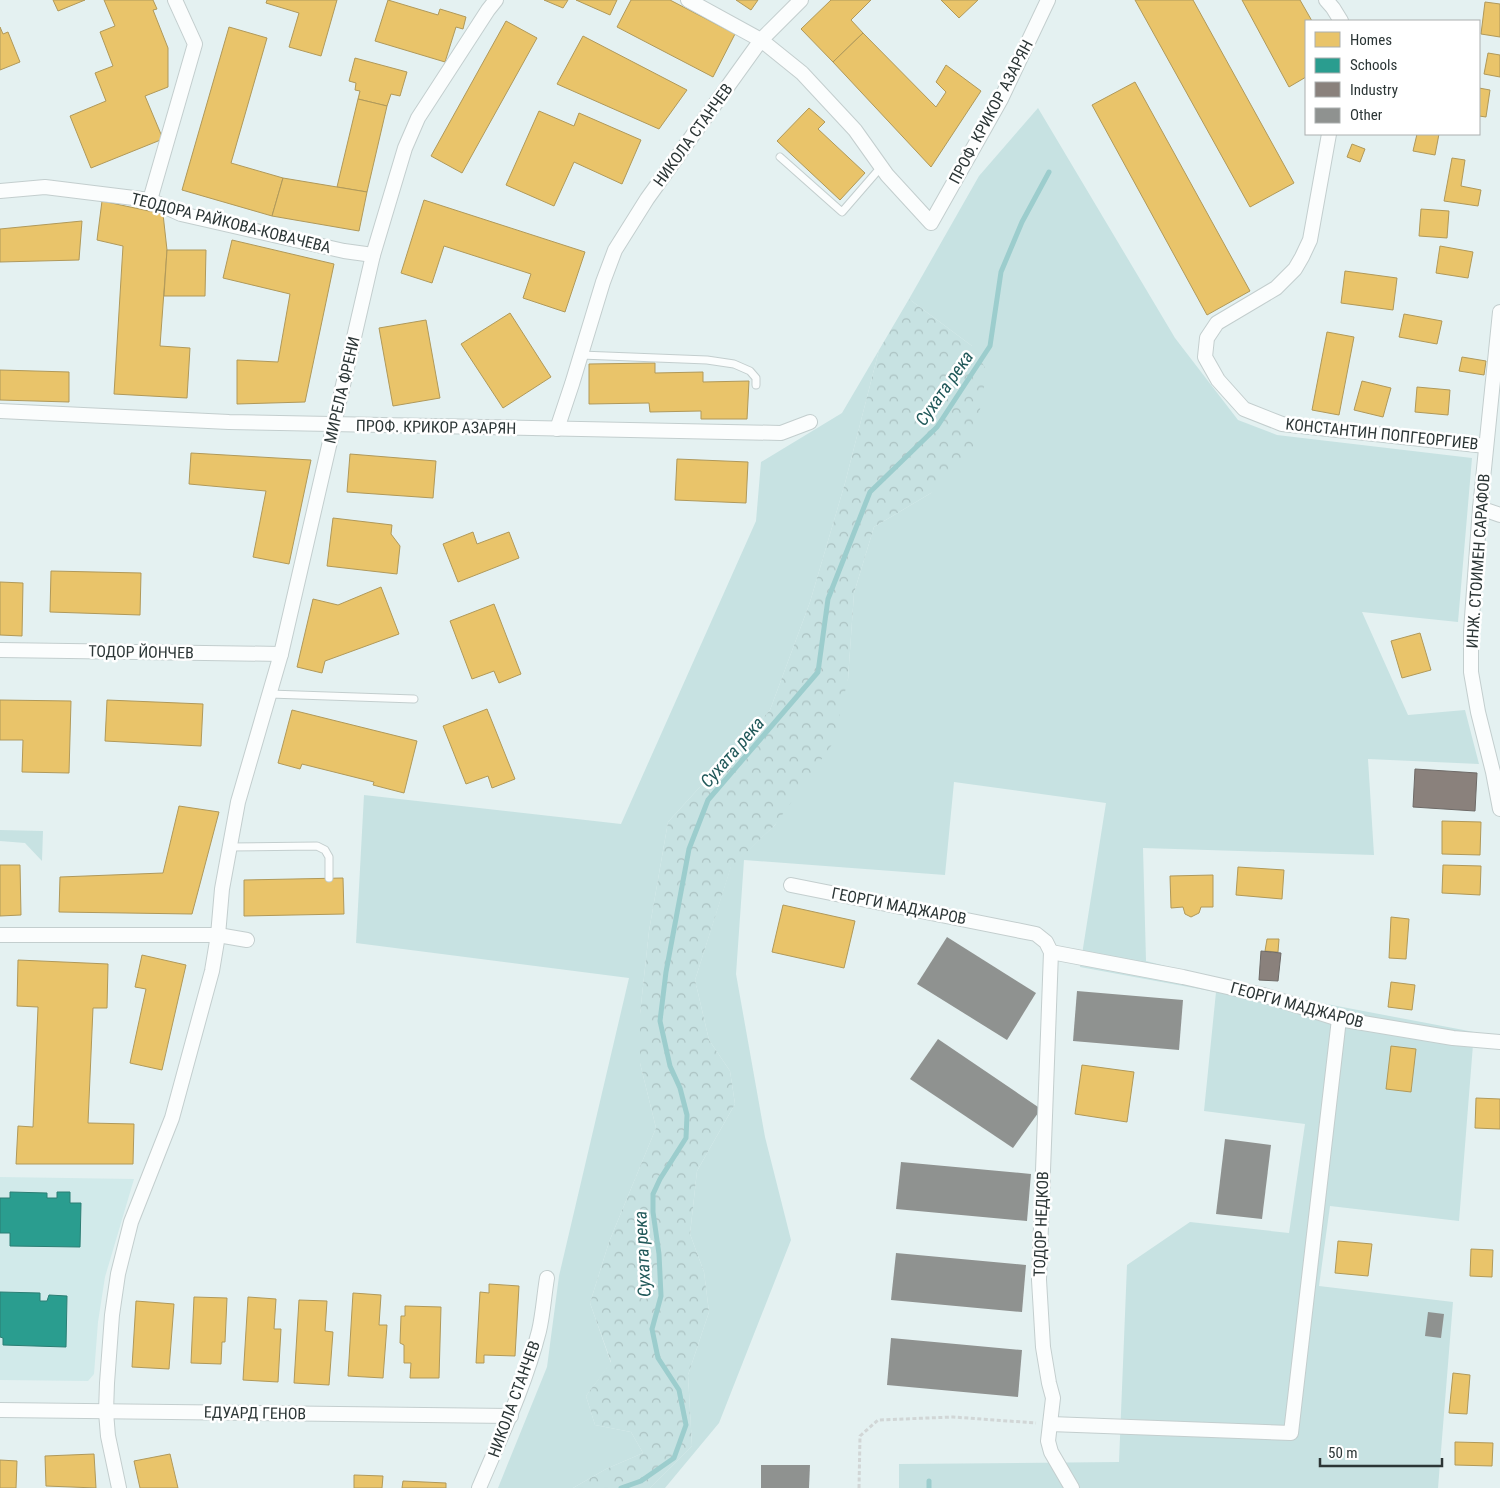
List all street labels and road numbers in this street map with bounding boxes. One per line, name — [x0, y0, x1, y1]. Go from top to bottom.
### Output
street label: ПРОФ. КРИКОР АЗАРЯН — [945, 37, 1037, 187]
street label: НИКОЛА СТАНЧЕВ — [649, 80, 737, 190]
street label: ТЕОДОРА РАЙКОВА-КОВАЧЕВА — [129, 189, 333, 257]
street label: МИРЕЛА ФРЕНИ — [320, 335, 364, 445]
street label: КОНСТАНТИН ПОПГЕОРГИЕВ — [1285, 414, 1479, 454]
street label: ПРОФ. КРИКОР АЗАРЯН — [356, 416, 516, 438]
street label: ИНЖ. СТОИМЕН САРАФОВ — [1462, 473, 1494, 649]
street label: ТОДОР ЙОНЧЕВ — [88, 642, 194, 662]
street label: ГЕОРГИ МАДЖАРОВ — [830, 884, 968, 928]
street label: ГЕОРГИ МАДЖАРОВ — [1228, 978, 1366, 1032]
street label: ТОДОР НЕДКОВ — [1030, 1171, 1052, 1277]
street label: НИКОЛА СТАНЧЕВ — [484, 1338, 544, 1460]
street label: ЕДУАРД ГЕНОВ — [204, 1403, 306, 1423]

